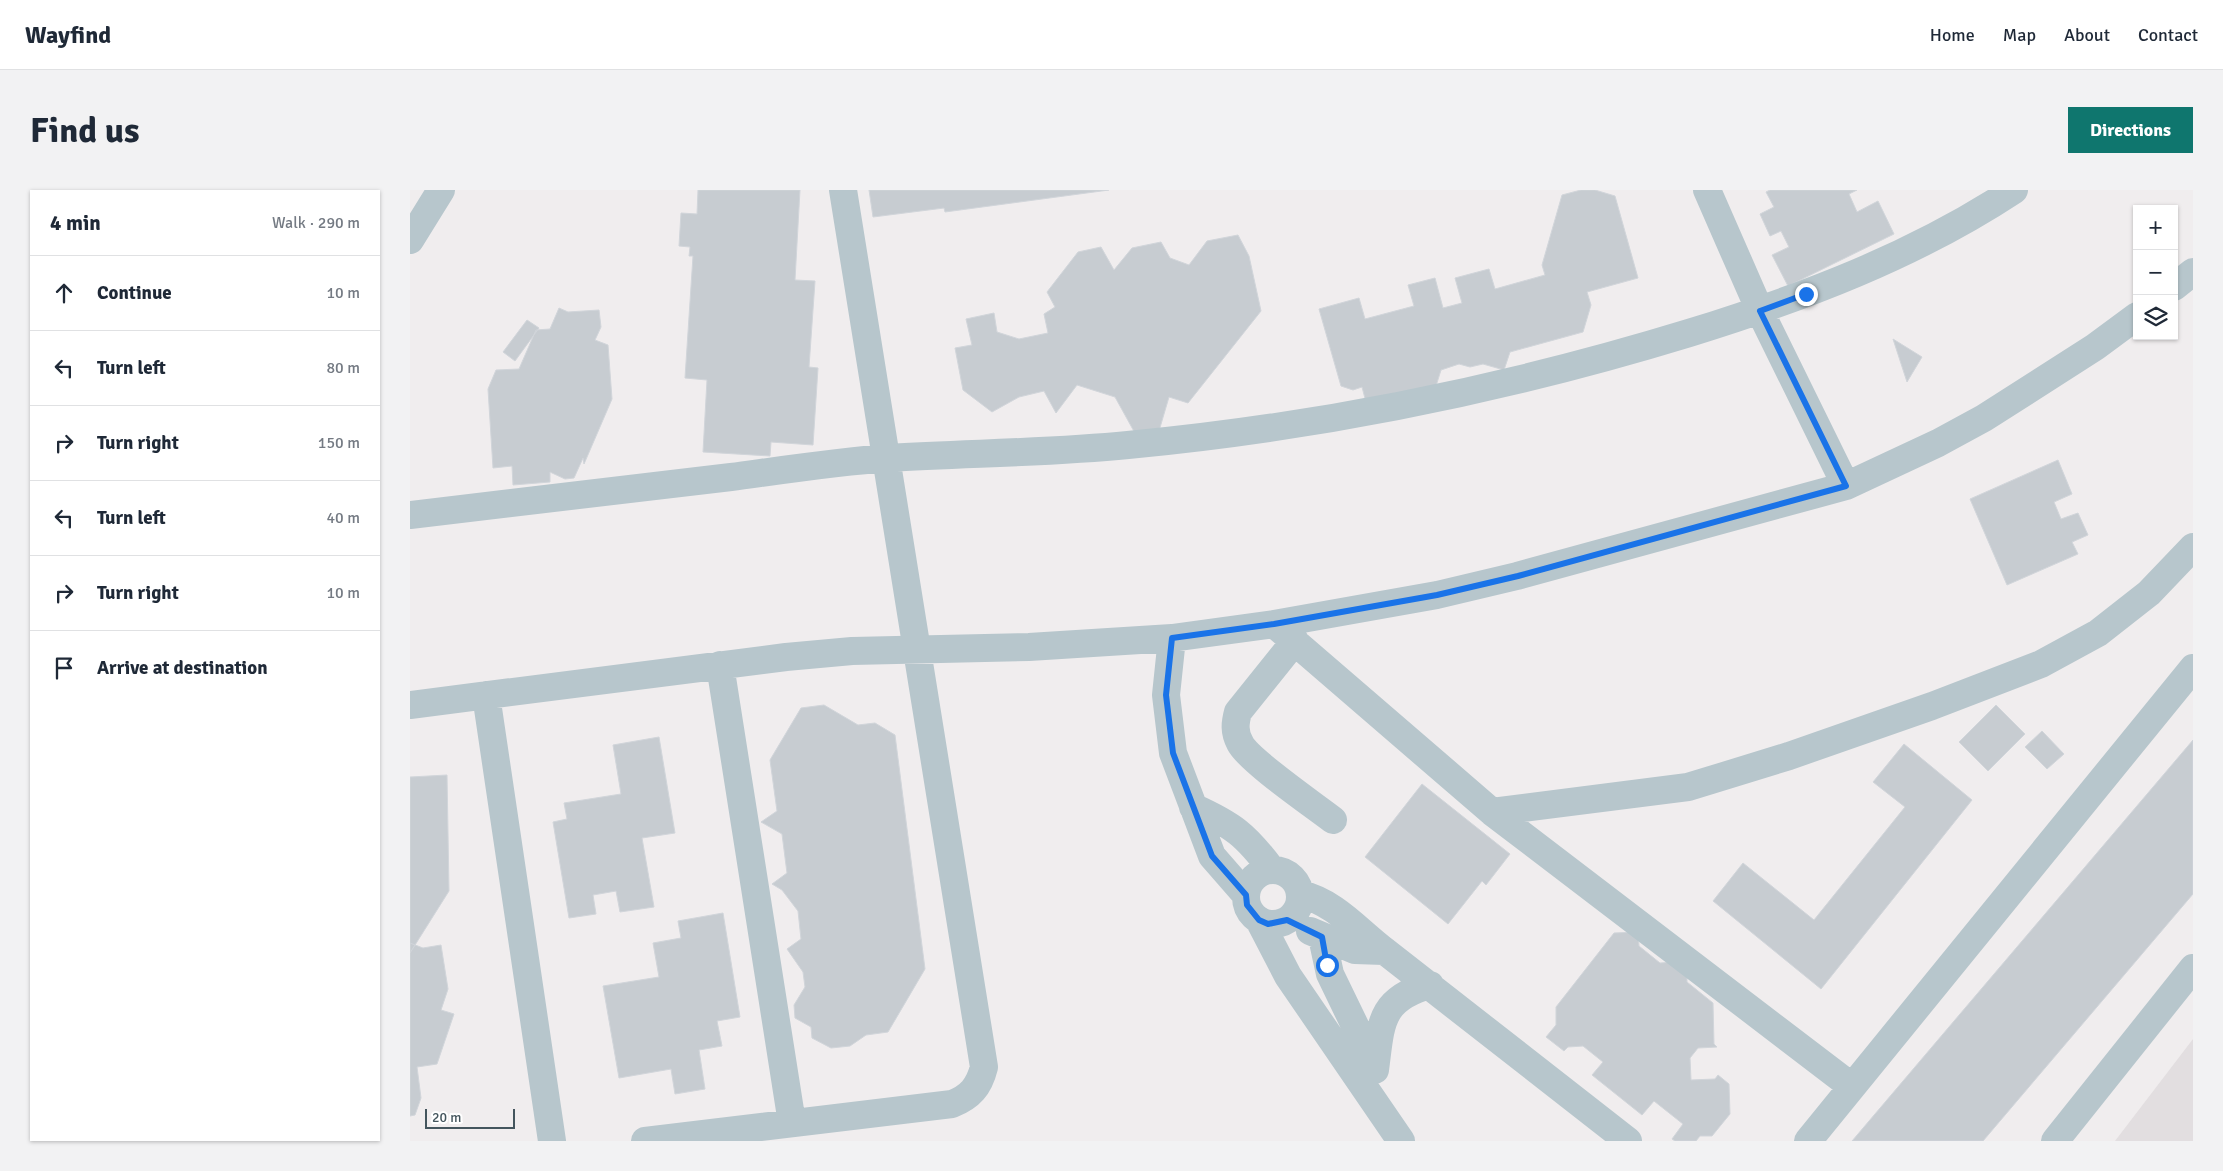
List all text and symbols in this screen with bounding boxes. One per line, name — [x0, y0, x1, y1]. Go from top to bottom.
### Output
text: Wayfind — [25, 20, 111, 50]
text: Home — [1930, 24, 1975, 46]
text: Map — [2003, 24, 2036, 46]
text: About — [2064, 24, 2110, 46]
text: Contact — [2138, 24, 2198, 46]
button: Directions — [2068, 107, 2193, 153]
text: Find us — [30, 109, 140, 152]
map controls — [2133, 205, 2178, 340]
button: + — [2133, 205, 2178, 250]
text: 4 min — [50, 210, 101, 236]
text: Walk · 290 m — [272, 213, 360, 233]
button: − — [2133, 250, 2178, 295]
icon: ahead — [50, 279, 78, 307]
text: Continue — [97, 281, 172, 305]
text: 10 m — [326, 283, 360, 303]
route end — [1795, 283, 1818, 306]
button: layers — [2133, 295, 2178, 340]
icon: left — [50, 354, 78, 382]
text: Turn left — [97, 356, 166, 380]
text: 80 m — [326, 358, 360, 378]
icon: right — [50, 429, 78, 457]
text: Turn right — [97, 431, 179, 455]
text: 150 m — [318, 433, 360, 453]
icon: left — [50, 504, 78, 532]
text: Turn left — [97, 506, 166, 530]
text: 40 m — [326, 508, 360, 528]
icon: right — [50, 579, 78, 607]
text: Turn right — [97, 581, 179, 605]
text: 10 m — [326, 583, 360, 603]
icon: arrive — [50, 654, 78, 682]
text: Arrive at destination — [97, 656, 268, 680]
route start — [1316, 954, 1339, 977]
scale bar — [425, 1106, 515, 1129]
text: 20 m — [432, 1109, 461, 1126]

